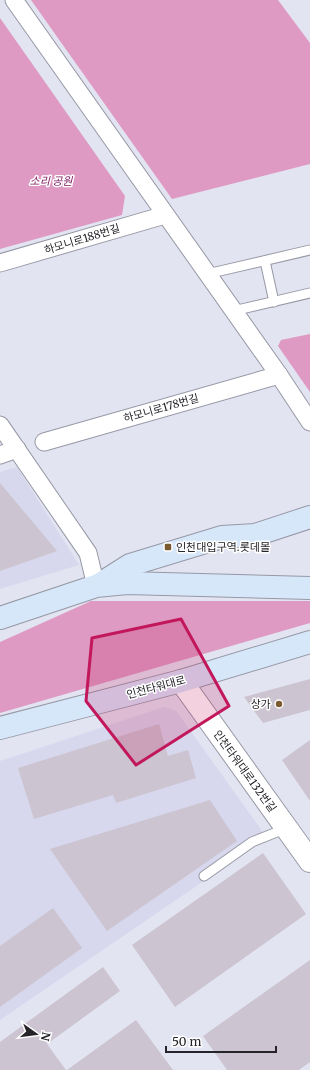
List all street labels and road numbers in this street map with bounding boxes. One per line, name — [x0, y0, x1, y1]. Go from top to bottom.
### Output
street label: 하모니로188번길 — [42, 221, 122, 257]
street label: 하모니로178번길 — [122, 391, 200, 425]
street label: 인천타워대로 — [125, 672, 187, 702]
street label: 인천타워대로132번길 — [210, 727, 280, 815]

